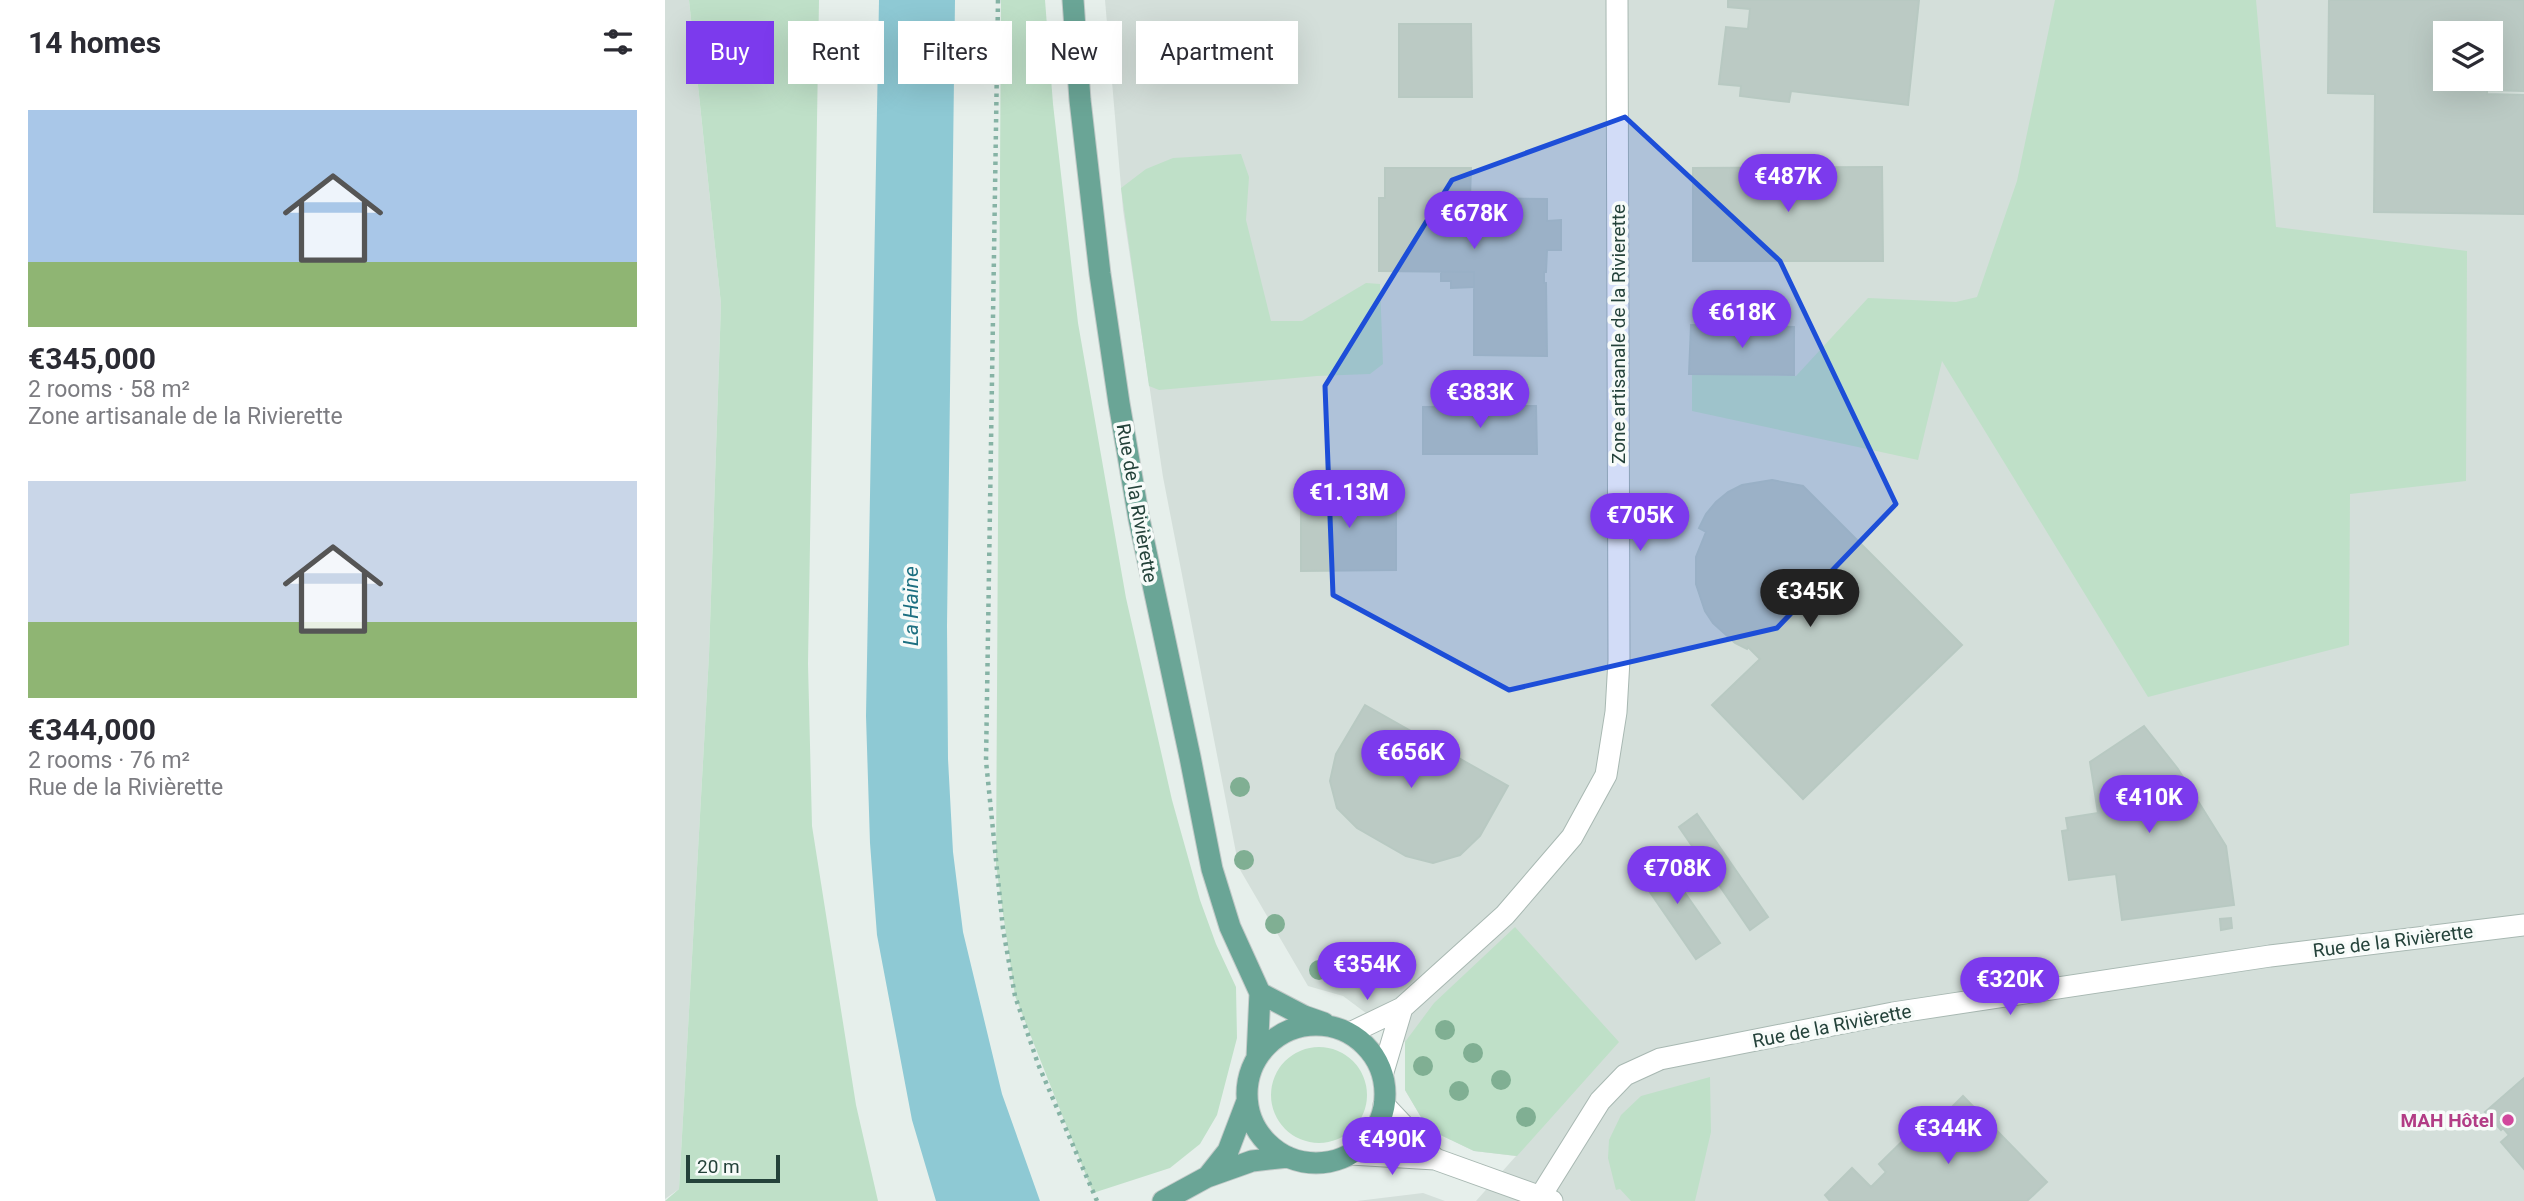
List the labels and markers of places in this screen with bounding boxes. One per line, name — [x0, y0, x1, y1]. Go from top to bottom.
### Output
pin: €487K — [1739, 154, 1837, 214]
pin: €678K — [1425, 191, 1523, 251]
pin: €618K — [1693, 290, 1791, 350]
pin: €383K — [1431, 370, 1529, 430]
pin: €1.13M — [1292, 470, 1406, 530]
pin: €705K — [1591, 494, 1689, 553]
pin: €345K — [1761, 570, 1859, 629]
pin: €656K — [1362, 730, 1460, 790]
pin: €410K — [2100, 776, 2198, 835]
pin: €708K — [1628, 846, 1726, 906]
pin: €354K — [1318, 942, 1416, 1002]
pin: €320K — [1961, 958, 2059, 1017]
pin: €344K — [1899, 1106, 1997, 1166]
place label: MAH Hôtel — [2400, 1109, 2494, 1132]
marker: MAH Hôtel — [2500, 1112, 2516, 1128]
pin: €490K — [1343, 1118, 1441, 1177]

